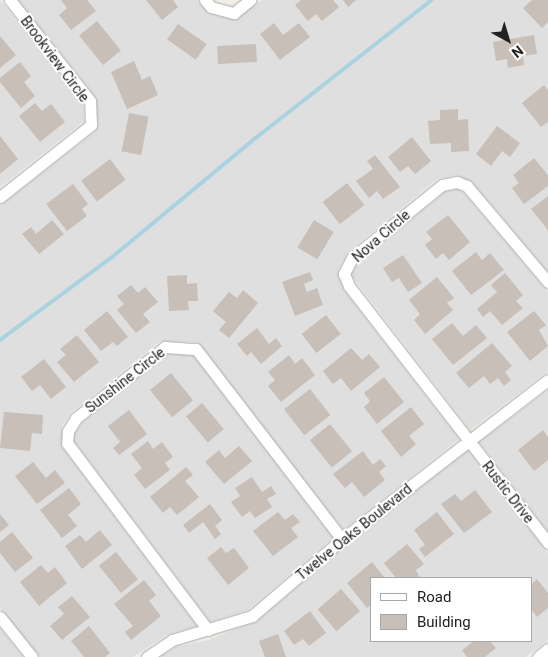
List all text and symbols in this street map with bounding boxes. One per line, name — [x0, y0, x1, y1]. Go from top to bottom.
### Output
street label: Brookview Circle — [17, 13, 93, 105]
north arrow — [483, 15, 533, 65]
text: N — [509, 42, 526, 61]
street label: Nova Circle — [349, 206, 413, 266]
street label: Sunshine Circle — [82, 344, 168, 416]
street label: Rustic Drive — [479, 458, 537, 526]
street label: Twelve Oaks Boulevard — [293, 480, 415, 584]
legend — [370, 577, 533, 642]
text: Road — [417, 588, 451, 606]
text: Building — [417, 613, 471, 631]

